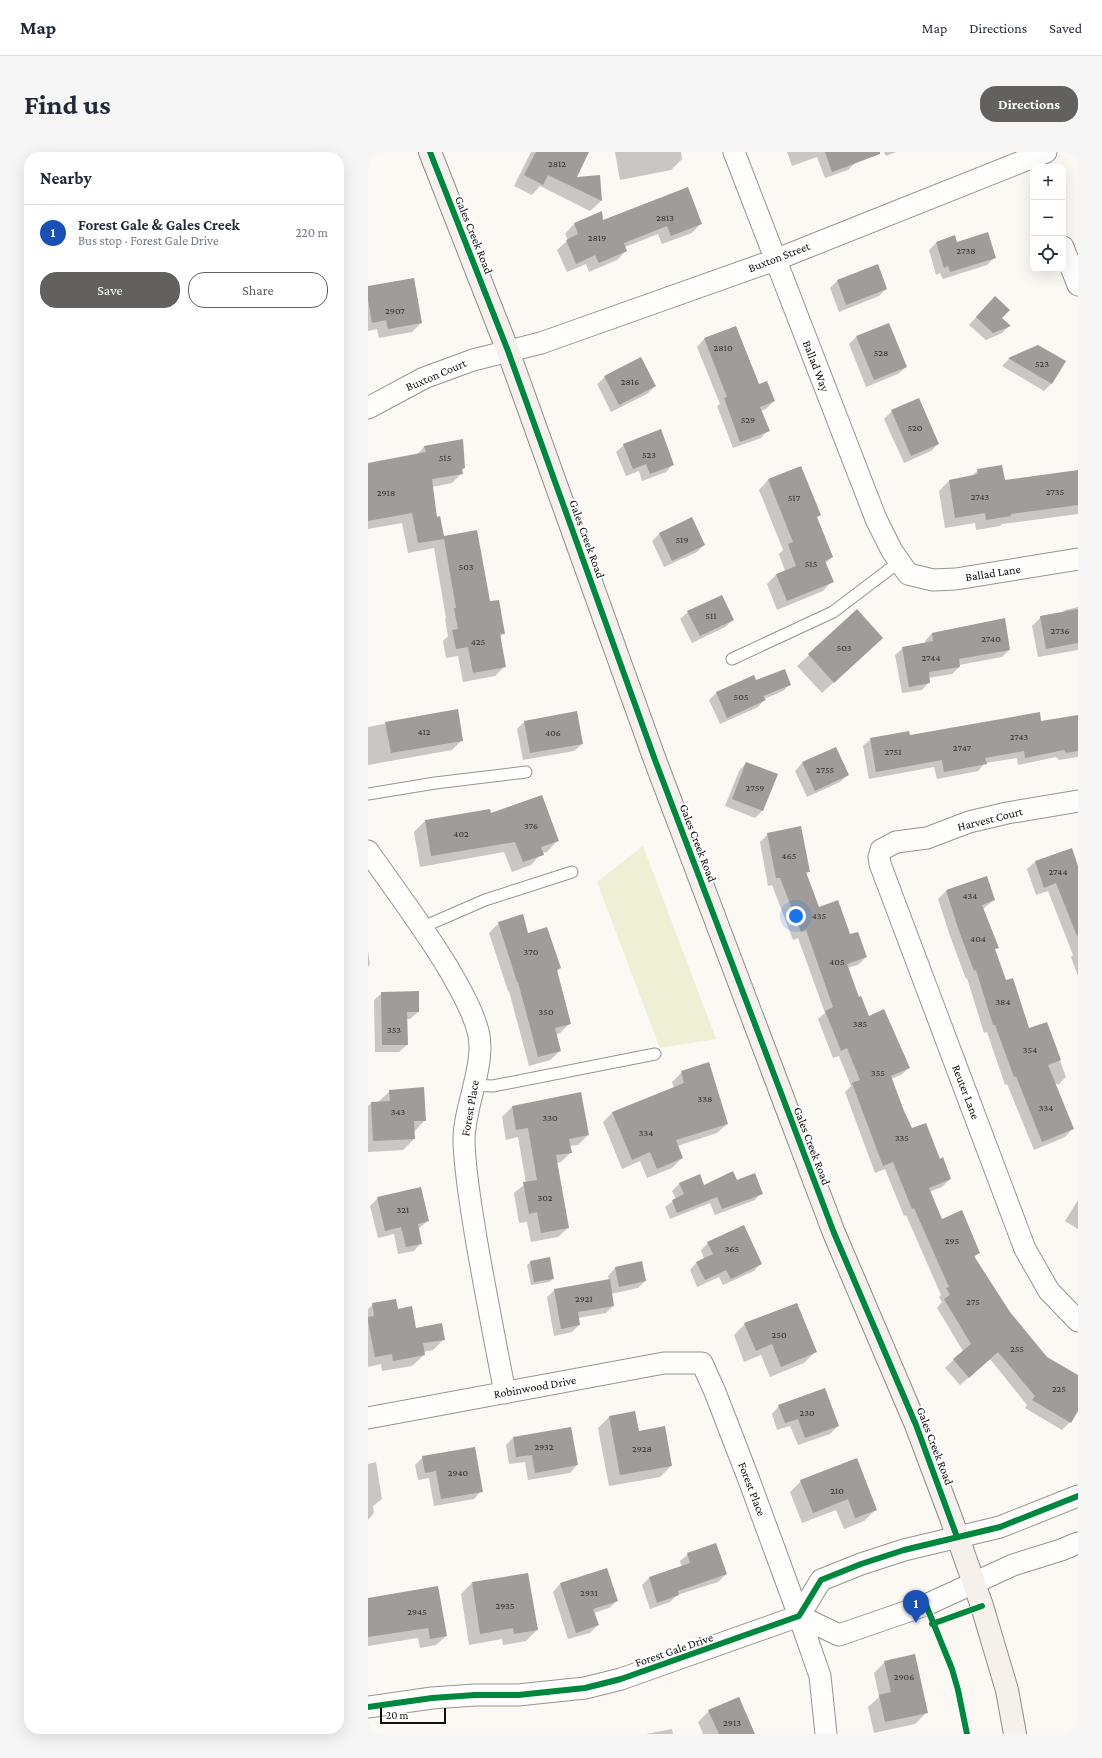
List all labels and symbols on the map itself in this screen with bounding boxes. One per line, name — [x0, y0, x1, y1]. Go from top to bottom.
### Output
house number: 2812 — [548, 158, 566, 169]
street label: Gales Creek Road — [452, 194, 496, 276]
house number: 2813 — [656, 212, 674, 223]
house number: 2819 — [588, 232, 606, 243]
street label: Buxton Street — [746, 238, 813, 275]
house number: 2738 — [956, 245, 976, 256]
house number: 2907 — [385, 305, 405, 316]
street label: Ballad Way — [800, 338, 832, 394]
house number: 2810 — [713, 342, 733, 353]
house number: 528 — [874, 347, 888, 358]
street label: Buxton Court — [404, 356, 469, 394]
house number: 523 — [1035, 358, 1049, 369]
house number: 2816 — [621, 376, 639, 387]
house number: 529 — [741, 414, 755, 425]
house number: 520 — [908, 422, 923, 433]
house number: 523 — [642, 449, 656, 460]
house number: 515 — [439, 452, 452, 463]
house number: 2735 — [1046, 486, 1065, 497]
house number: 2918 — [377, 487, 395, 498]
house number: 2743 — [971, 491, 990, 502]
house number: 517 — [788, 492, 801, 503]
street label: Gales Creek Road — [566, 498, 608, 581]
house number: 519 — [675, 534, 689, 545]
house number: 515 — [805, 558, 818, 569]
house number: 503 — [458, 561, 474, 572]
street label: Ballad Lane — [964, 562, 1022, 584]
house number: 511 — [705, 610, 717, 621]
house number: 2736 — [1051, 625, 1069, 636]
house number: 2740 — [981, 633, 1001, 644]
house number: 425 — [471, 636, 486, 647]
house number: 503 — [836, 642, 852, 653]
house number: 2744 — [921, 652, 941, 663]
house number: 505 — [733, 691, 749, 702]
house number: 412 — [417, 726, 431, 737]
house number: 406 — [545, 727, 561, 738]
house number: 2743 — [1010, 731, 1029, 742]
house number: 2747 — [953, 742, 972, 753]
house number: 2751 — [884, 746, 902, 757]
house number: 2755 — [816, 764, 835, 775]
house number: 2759 — [746, 782, 764, 793]
street label: Gales Creek Road — [677, 802, 720, 885]
street label: Harvest Court — [956, 804, 1025, 834]
house number: 376 — [524, 820, 538, 831]
house number: 402 — [453, 828, 469, 839]
house number: 465 — [782, 850, 797, 861]
house number: 2744 — [1048, 866, 1068, 877]
house number: 434 — [963, 890, 977, 901]
your location — [786, 906, 806, 926]
house number: 435 — [812, 910, 827, 921]
house number: 404 — [970, 933, 986, 944]
house number: 370 — [524, 946, 539, 957]
house number: 405 — [829, 956, 845, 967]
house number: 384 — [995, 996, 1011, 1007]
house number: 350 — [538, 1006, 554, 1017]
house number: 385 — [853, 1018, 868, 1029]
house number: 353 — [387, 1024, 401, 1035]
house number: 354 — [1023, 1044, 1037, 1055]
street label: Reuter Lane — [949, 1063, 983, 1121]
house number: 355 — [871, 1067, 885, 1078]
street label: Forest Place — [458, 1079, 482, 1137]
house number: 338 — [698, 1093, 712, 1104]
house number: 334 — [1039, 1102, 1053, 1113]
street label: Gales Creek Road — [791, 1105, 834, 1188]
house number: 343 — [391, 1106, 405, 1117]
house number: 330 — [542, 1112, 558, 1123]
house number: 334 — [639, 1127, 653, 1138]
house number: 335 — [895, 1132, 909, 1143]
house number: 302 — [537, 1192, 553, 1203]
house number: 321 — [397, 1204, 409, 1215]
house number: 295 — [945, 1235, 960, 1246]
house number: 365 — [725, 1243, 739, 1254]
house number: 2921 — [575, 1293, 593, 1304]
house number: 275 — [966, 1296, 980, 1307]
house number: 250 — [771, 1329, 787, 1340]
house number: 255 — [1010, 1343, 1024, 1354]
street label: Robinwood Drive — [493, 1373, 577, 1401]
house number: 225 — [1052, 1383, 1066, 1394]
street label: Gales Creek Road — [914, 1405, 957, 1488]
house number: 230 — [799, 1407, 815, 1418]
house number: 2932 — [534, 1441, 554, 1452]
house number: 2928 — [632, 1443, 652, 1454]
street label: Forest Place — [735, 1460, 769, 1518]
house number: 2940 — [448, 1467, 469, 1478]
house number: 210 — [830, 1485, 844, 1496]
house number: 2931 — [580, 1587, 598, 1598]
pin: 1 — [903, 1590, 929, 1623]
house number: 2935 — [495, 1600, 515, 1611]
house number: 2945 — [407, 1606, 427, 1617]
street label: Forest Gale Drive — [633, 1630, 715, 1670]
house number: 2906 — [894, 1671, 914, 1682]
scale bar — [380, 1706, 446, 1725]
house number: 2913 — [723, 1717, 741, 1728]

